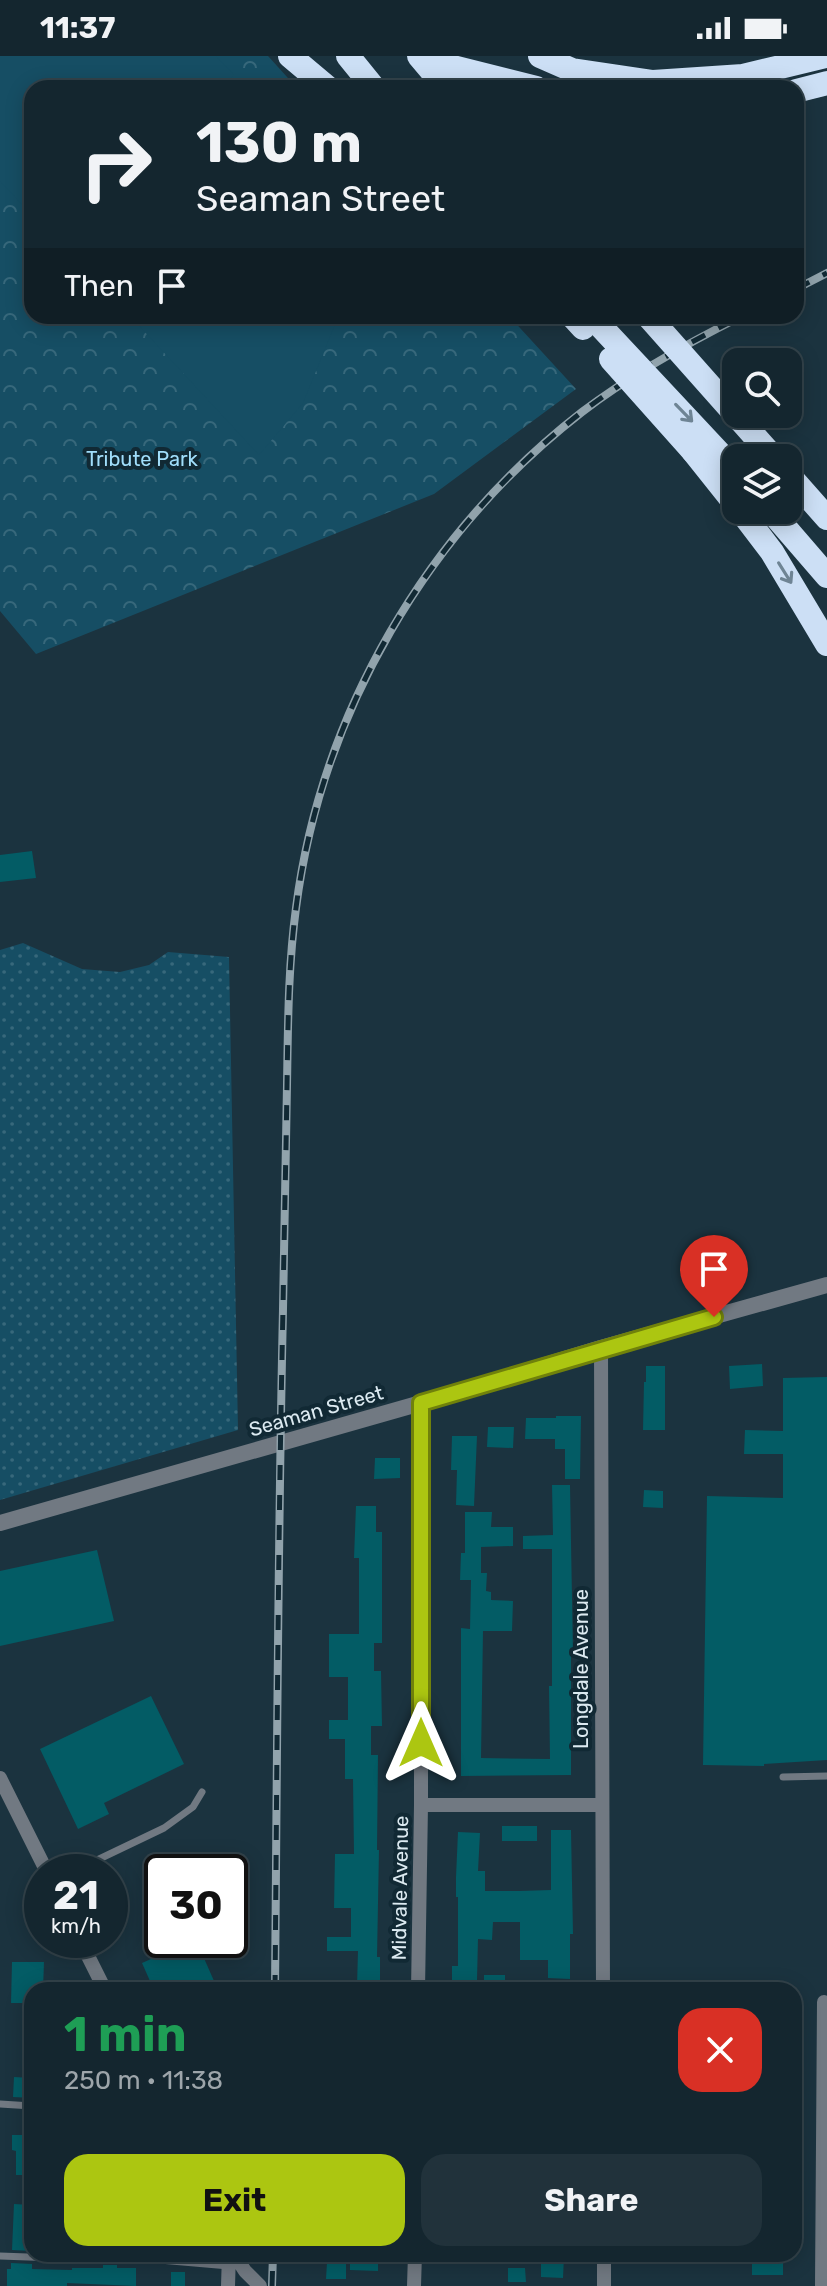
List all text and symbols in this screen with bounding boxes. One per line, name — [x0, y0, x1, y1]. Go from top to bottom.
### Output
text: 11:37 — [40, 10, 116, 46]
text: 130 m — [196, 110, 362, 176]
icon: right — [64, 112, 168, 216]
text: Seaman Street — [196, 177, 445, 220]
icon: arrive — [150, 264, 194, 308]
text: Then — [64, 268, 134, 304]
map controls — [722, 348, 802, 524]
button: search — [722, 348, 802, 428]
one-way arrow — [674, 403, 693, 423]
button: layers — [722, 444, 802, 524]
park label: Tribute Park — [86, 447, 199, 471]
one-way arrow — [777, 562, 793, 584]
pin — [680, 1235, 748, 1317]
icon: arrive — [692, 1247, 736, 1291]
street label: Seaman Street — [246, 1380, 386, 1442]
street label: Longdale Avenue — [569, 1589, 593, 1749]
position arrow — [379, 1701, 463, 1785]
street label: Midvale Avenue — [387, 1815, 413, 1961]
speed limit sign: 30 — [144, 1854, 248, 1958]
text: 21 — [53, 1872, 99, 1919]
text: km/h — [51, 1914, 101, 1938]
text: 1 min — [64, 2006, 187, 2063]
button: close — [678, 2008, 762, 2092]
text: 250 m · 11:38 — [64, 2065, 223, 2096]
button: Exit — [64, 2154, 405, 2246]
button: Share — [421, 2154, 762, 2246]

